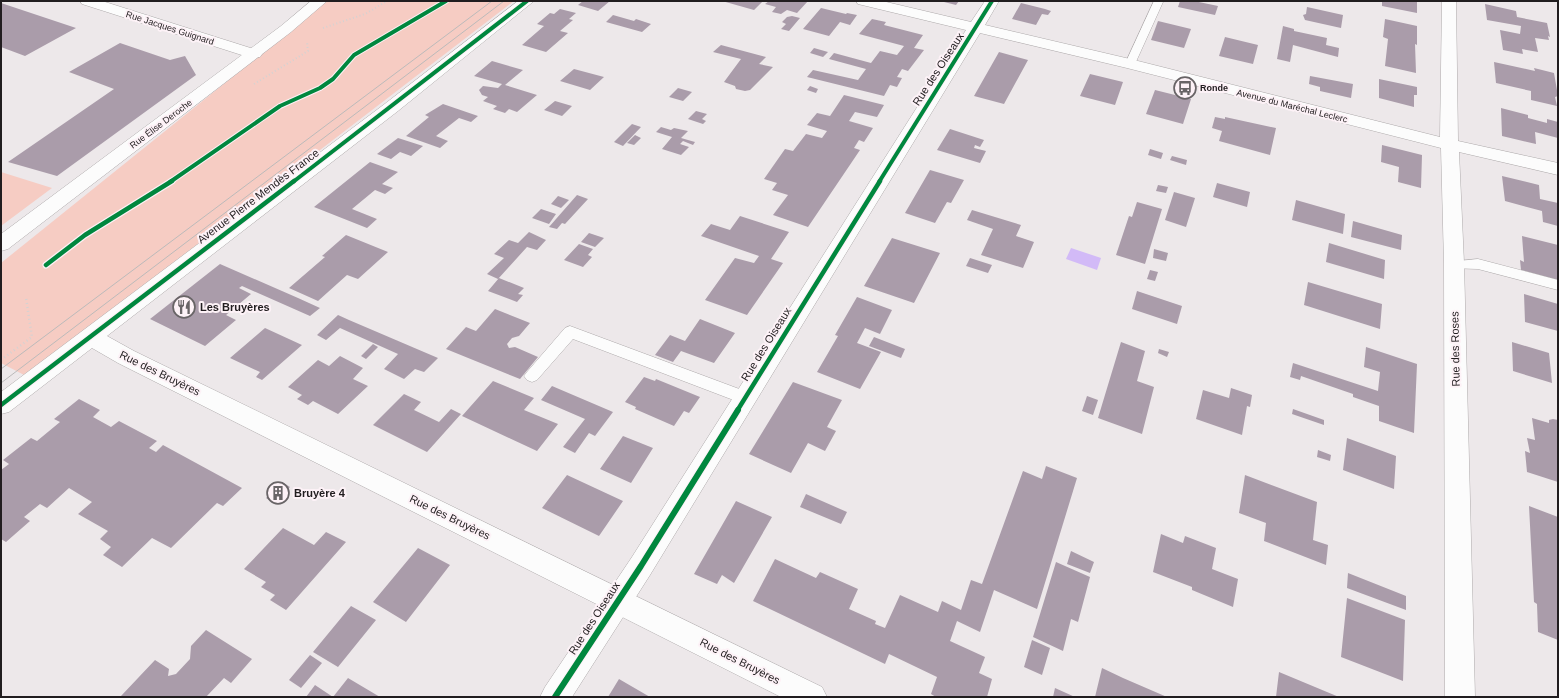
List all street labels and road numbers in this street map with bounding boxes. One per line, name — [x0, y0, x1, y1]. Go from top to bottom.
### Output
street label: Rue Jacques Guignard — [125, 9, 215, 47]
street label: Rue des Oiseaux — [910, 30, 966, 108]
street label: Avenue du Maréchal Leclerc — [1236, 87, 1349, 125]
street label: Rue Élise Deroche — [128, 97, 194, 151]
street label: Avenue Pierre Mendès France — [195, 146, 321, 246]
street label: Rue des Oiseaux — [739, 305, 794, 383]
street label: Rue des Roses — [1448, 311, 1462, 387]
street label: Rue des Bruyères — [118, 348, 203, 398]
street label: Rue des Bruyères — [408, 492, 493, 542]
street label: Rue des Oiseaux — [566, 579, 622, 657]
street label: Rue des Bruyères — [698, 636, 782, 687]

